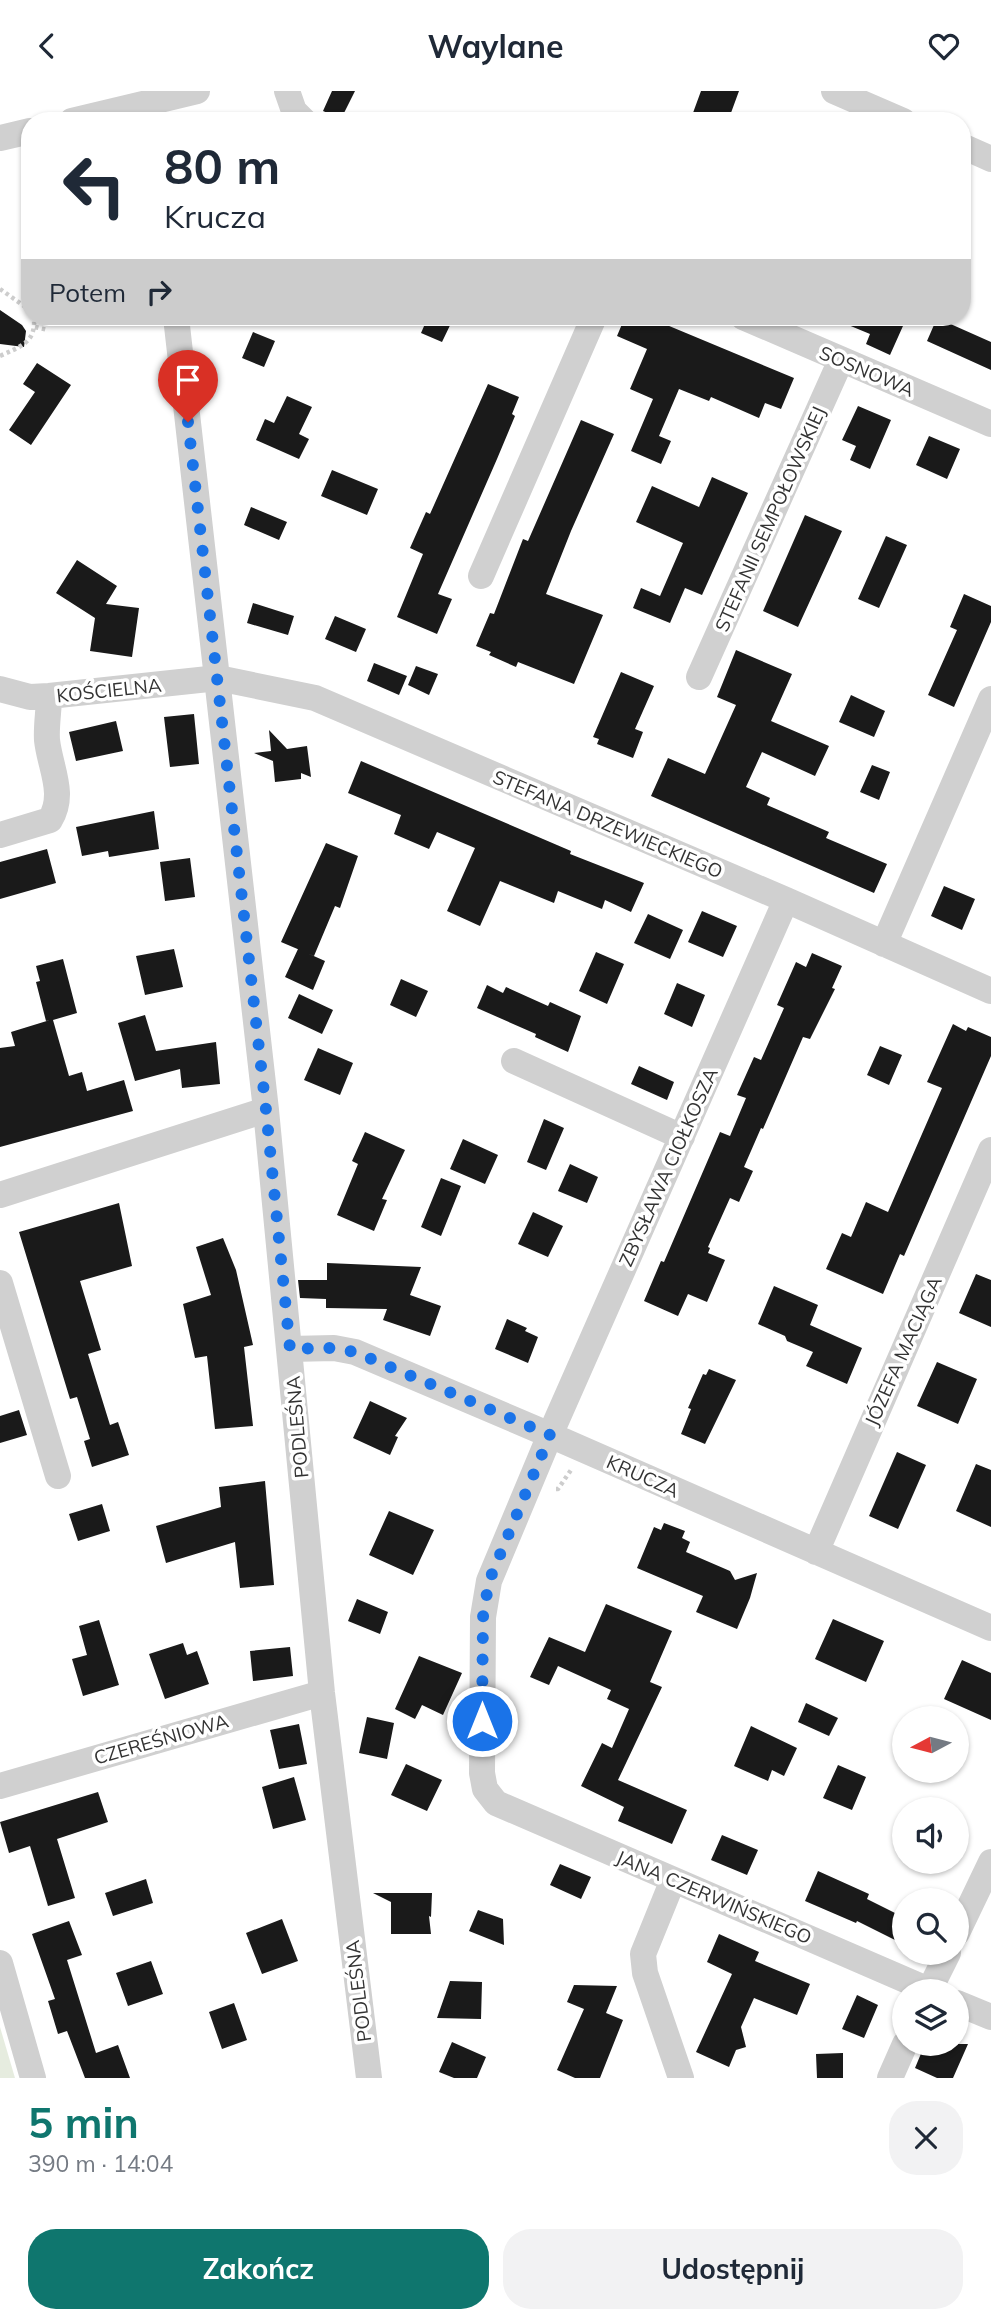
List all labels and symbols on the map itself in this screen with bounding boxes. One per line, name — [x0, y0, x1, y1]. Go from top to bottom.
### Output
street label: SOSNOWA — [816, 340, 918, 402]
pin — [158, 350, 218, 422]
street label: STEFANII SEMPOŁOWSKIEJ — [709, 403, 831, 635]
street label: KOŚCIELNA — [55, 673, 163, 707]
street label: STEFANA DRZEWIECKIEGO — [489, 765, 727, 883]
street label: ZBYSŁAWA CIOŁKOSZA — [613, 1064, 723, 1270]
street label: JÓZEFA MACIĄGA — [859, 1272, 947, 1429]
street label: PODLEŚNA — [281, 1375, 313, 1479]
street label: KRUCZA — [603, 1449, 683, 1503]
position arrow — [445, 1684, 519, 1758]
north arrow — [892, 1706, 970, 1783]
street label: CZEREŚNIOWA — [91, 1708, 231, 1770]
street label: JANA CZERWIŃSKIEGO — [612, 1845, 816, 1949]
street label: PODLEŚNA — [340, 1939, 376, 2043]

